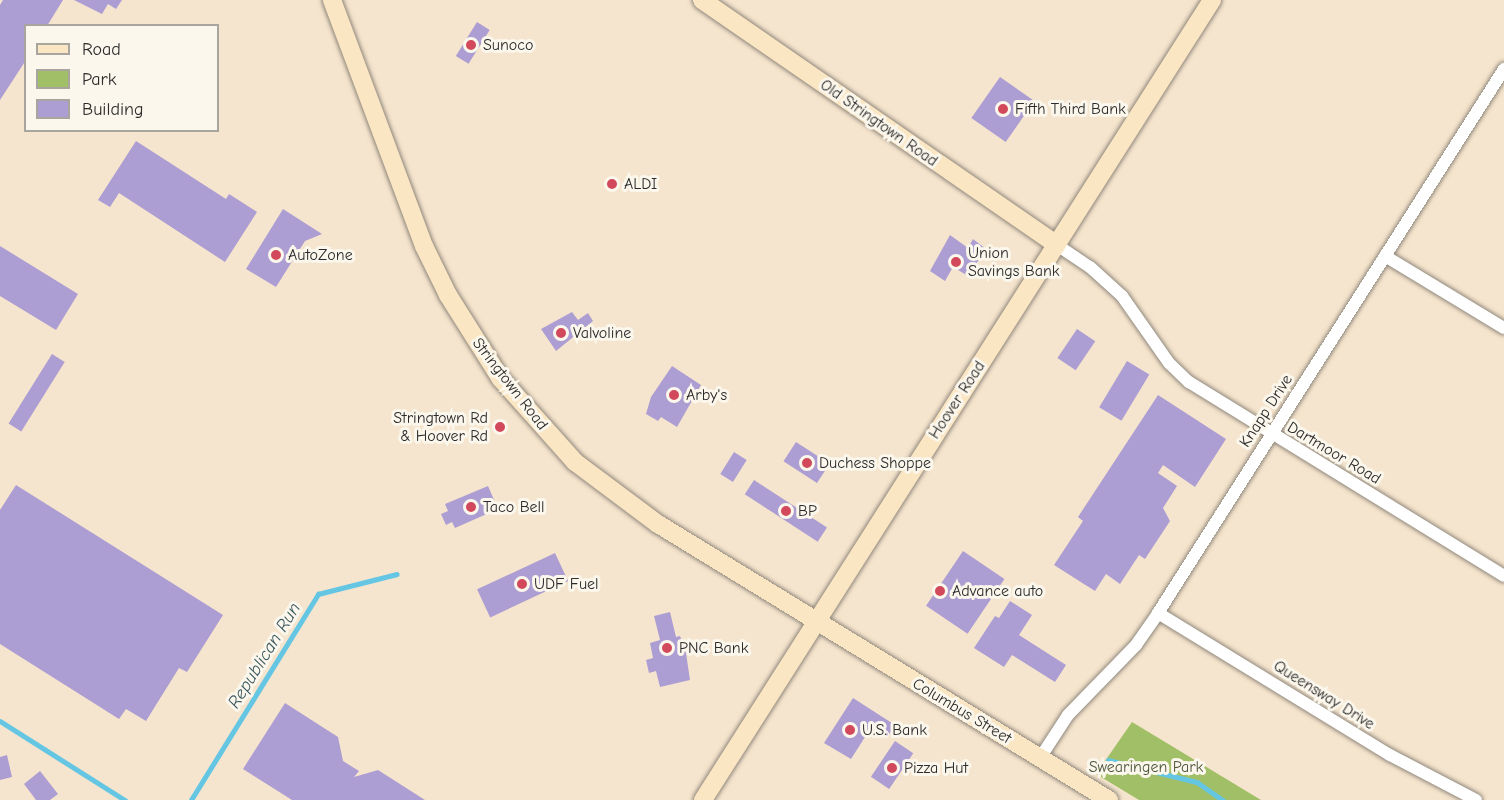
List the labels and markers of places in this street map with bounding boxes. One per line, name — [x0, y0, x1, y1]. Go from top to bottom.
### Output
place label: Sunoco — [483, 35, 533, 55]
marker: Sunoco — [464, 38, 478, 52]
place label: Fifth Third Bank — [1015, 99, 1126, 119]
marker: Fifth Third Bank — [996, 102, 1010, 116]
place label: ALDI — [624, 174, 657, 194]
marker: ALDI — [605, 177, 619, 191]
place label: Union Savings Bank — [968, 243, 1060, 281]
place label: AutoZone — [288, 245, 353, 265]
marker: AutoZone — [269, 248, 283, 262]
marker: Union Savings Bank — [949, 255, 963, 269]
place label: Valvoline — [573, 323, 631, 343]
marker: Valvoline — [554, 326, 568, 340]
place label: Arby's — [686, 385, 727, 405]
marker: Arby's — [667, 388, 681, 402]
place label: Stringtown Rd & Hoover Rd — [393, 408, 488, 446]
marker: Stringtown Rd & Hoover Rd — [493, 420, 507, 434]
place label: Duchess Shoppe — [819, 453, 931, 473]
marker: Duchess Shoppe — [800, 456, 814, 470]
place label: Taco Bell — [483, 497, 545, 517]
marker: Taco Bell — [464, 500, 478, 514]
place label: BP — [798, 501, 817, 521]
marker: BP — [779, 504, 793, 518]
place label: UDF Fuel — [534, 574, 599, 594]
marker: UDF Fuel — [515, 577, 529, 591]
place label: Advance auto — [952, 581, 1043, 601]
marker: Advance auto — [933, 584, 947, 598]
place label: PNC Bank — [679, 638, 748, 658]
marker: PNC Bank — [660, 641, 674, 655]
place label: U.S. Bank — [862, 720, 927, 740]
marker: U.S. Bank — [843, 723, 857, 737]
place label: Pizza Hut — [904, 758, 968, 778]
marker: Pizza Hut — [885, 761, 899, 775]

